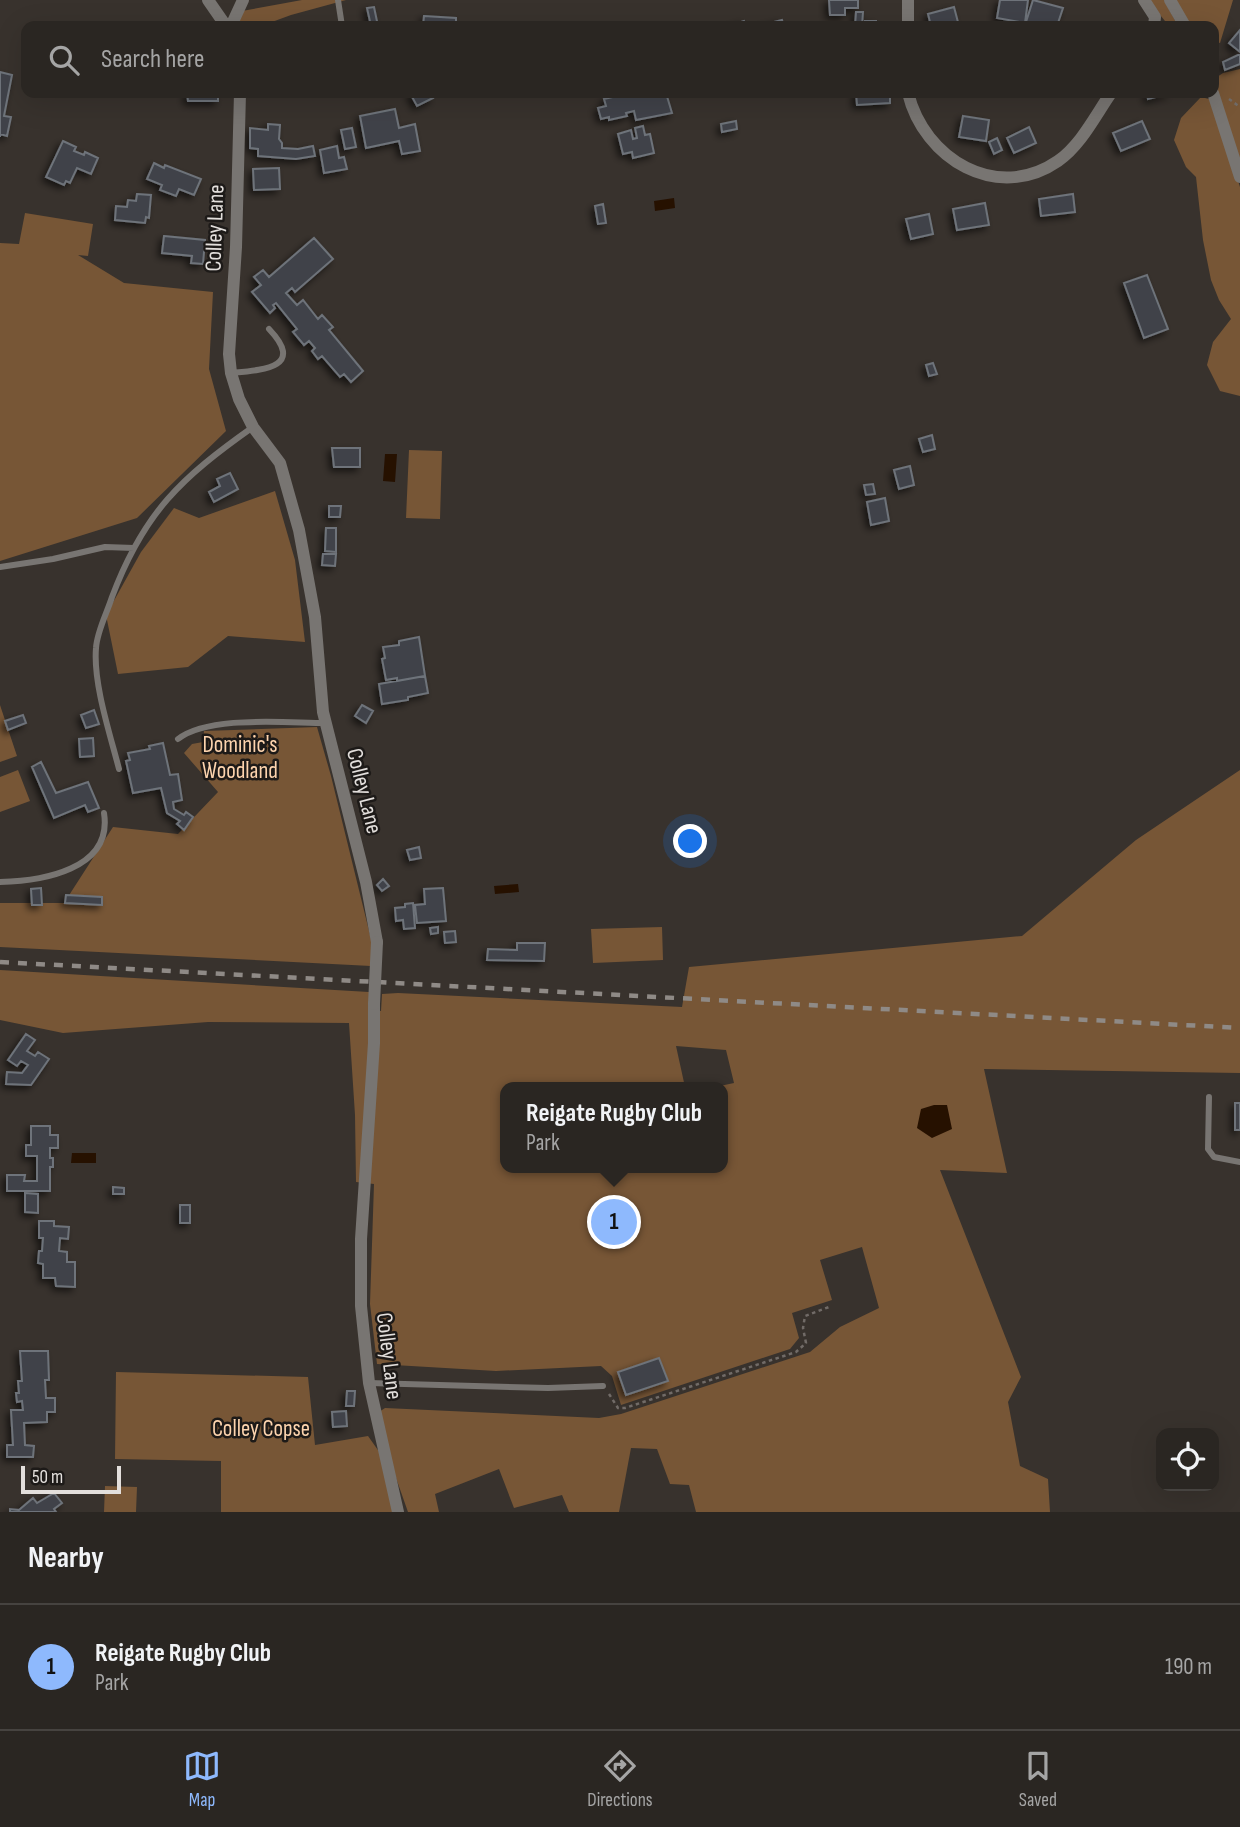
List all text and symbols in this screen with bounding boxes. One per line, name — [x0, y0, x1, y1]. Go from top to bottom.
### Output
search box — [21, 21, 1219, 98]
icon: search — [45, 41, 83, 79]
text: Search here — [101, 44, 204, 75]
street label: Colley Lane — [199, 184, 231, 272]
park label: Dominic's Woodland — [202, 731, 278, 785]
street label: Colley Lane — [340, 745, 388, 837]
your location — [673, 824, 707, 858]
popup — [500, 1082, 728, 1173]
text: Reigate Rugby Club — [526, 1098, 702, 1129]
text: Park — [526, 1129, 560, 1157]
pin: 1 — [591, 1196, 637, 1248]
street label: Colley Lane — [370, 1311, 408, 1401]
park label: Colley Copse — [212, 1415, 310, 1443]
map controls — [1156, 1428, 1219, 1491]
button: locate — [1156, 1428, 1219, 1491]
scale bar — [21, 1463, 121, 1495]
text: 50 m — [32, 1466, 63, 1489]
text: Nearby — [28, 1540, 104, 1576]
text: Reigate Rugby Club — [95, 1638, 271, 1669]
text: 1 — [46, 1653, 56, 1681]
text: 190 m — [1165, 1653, 1212, 1681]
text: Park — [95, 1669, 129, 1697]
tab: Map — [183, 1747, 221, 1812]
tab: Directions — [587, 1747, 653, 1812]
tab: Saved — [1019, 1747, 1057, 1812]

